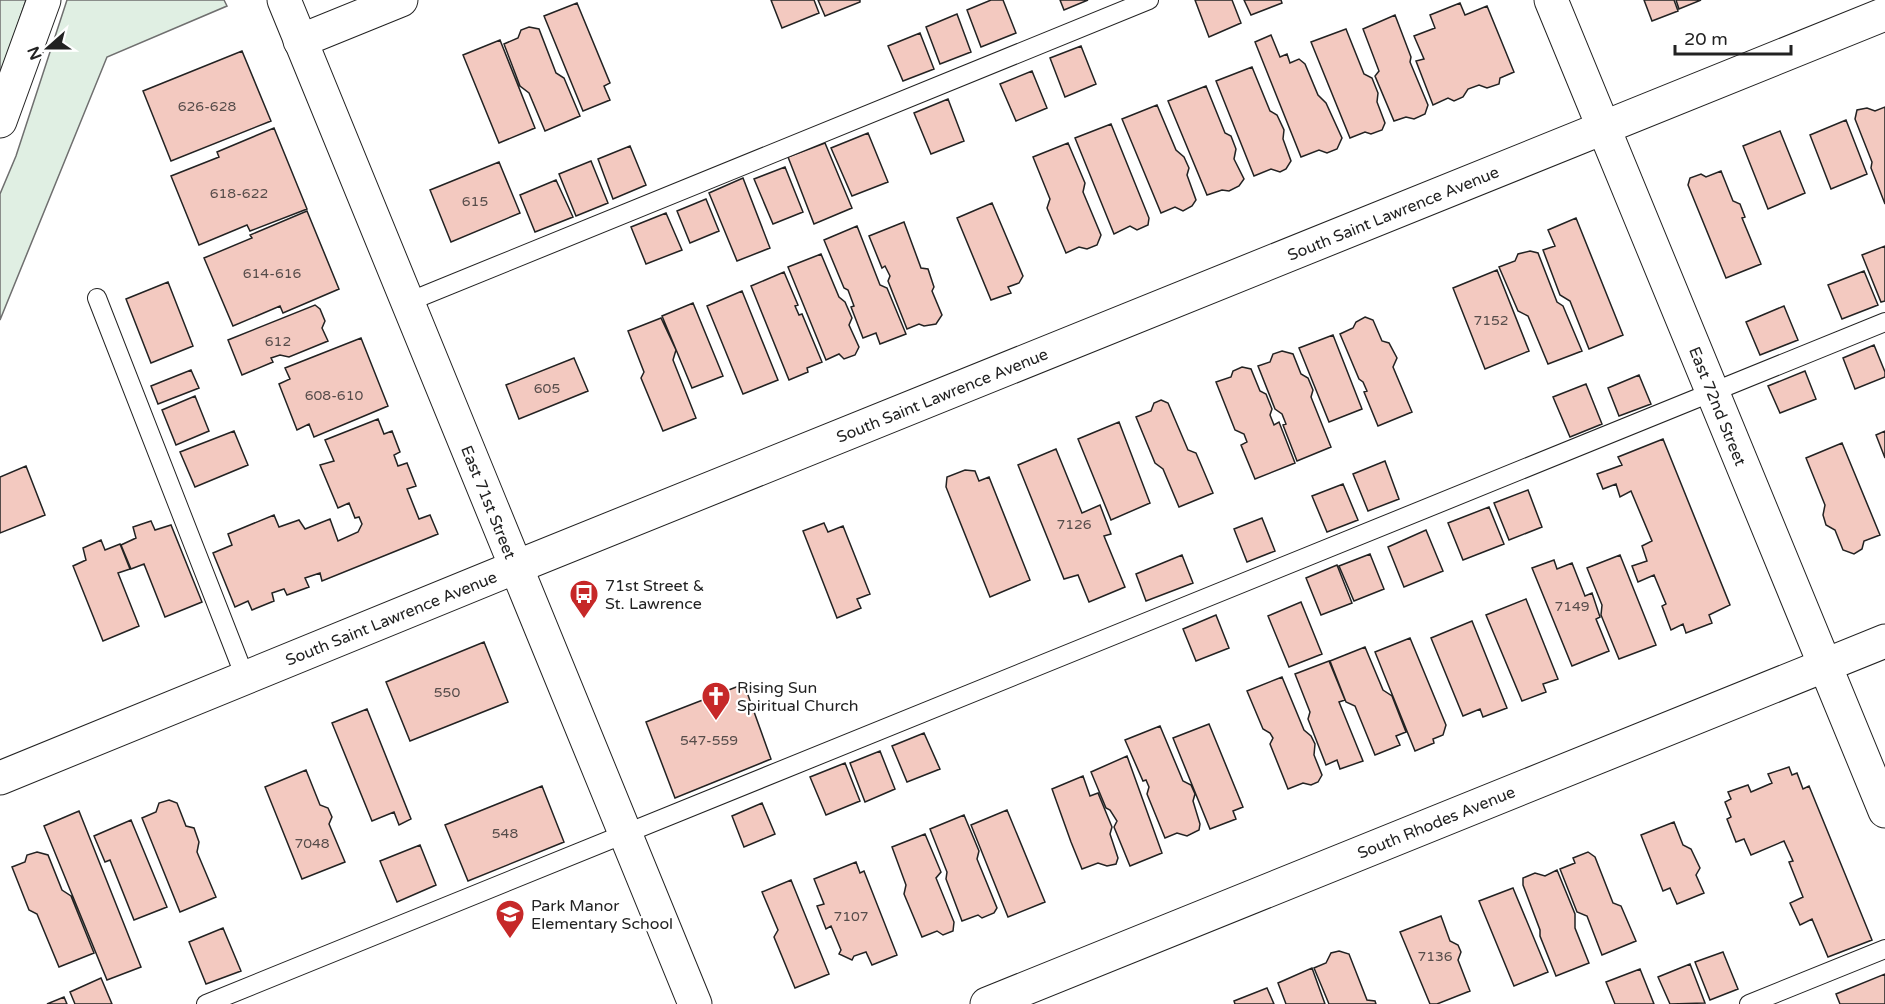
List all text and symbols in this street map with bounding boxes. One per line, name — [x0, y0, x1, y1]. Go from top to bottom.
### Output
north arrow — [18, 18, 78, 78]
scale bar — [1675, 18, 1790, 56]
text: 20 m — [1684, 28, 1728, 50]
text: N — [23, 43, 47, 63]
house number: 626-628 — [178, 98, 236, 115]
street label: South Saint Lawrence Avenue — [1285, 162, 1502, 266]
house number: 618-622 — [210, 185, 268, 202]
house number: 615 — [462, 193, 488, 210]
house number: 614-616 — [243, 265, 302, 282]
house number: 7152 — [1473, 312, 1509, 329]
house number: 612 — [265, 333, 291, 350]
street label: South Saint Lawrence Avenue — [834, 344, 1051, 448]
street label: East 72nd Street — [1684, 344, 1750, 469]
house number: 605 — [534, 380, 560, 397]
house number: 608-610 — [305, 387, 363, 404]
street label: East 71st Street — [456, 443, 520, 562]
house number: 7126 — [1056, 516, 1092, 533]
street label: South Saint Lawrence Avenue — [283, 567, 500, 671]
place label: 71st Street & St. Lawrence — [605, 576, 705, 614]
bus stop icon: 71st Street & St. Lawrence — [568, 578, 600, 620]
house number: 7149 — [1554, 598, 1590, 615]
place label: Rising Sun Spiritual Church — [737, 678, 859, 716]
church icon: Rising Sun Spiritual Church — [700, 680, 732, 722]
house number: 550 — [434, 684, 460, 701]
house number: 547-559 — [680, 732, 738, 749]
street label: South Rhodes Avenue — [1355, 782, 1518, 864]
house number: 548 — [492, 825, 518, 842]
house number: 7048 — [294, 835, 330, 852]
place label: Park Manor Elementary School — [531, 896, 673, 934]
school or university icon: Park Manor Elementary School — [494, 898, 526, 940]
house number: 7107 — [833, 908, 869, 925]
house number: 7136 — [1417, 948, 1453, 965]

